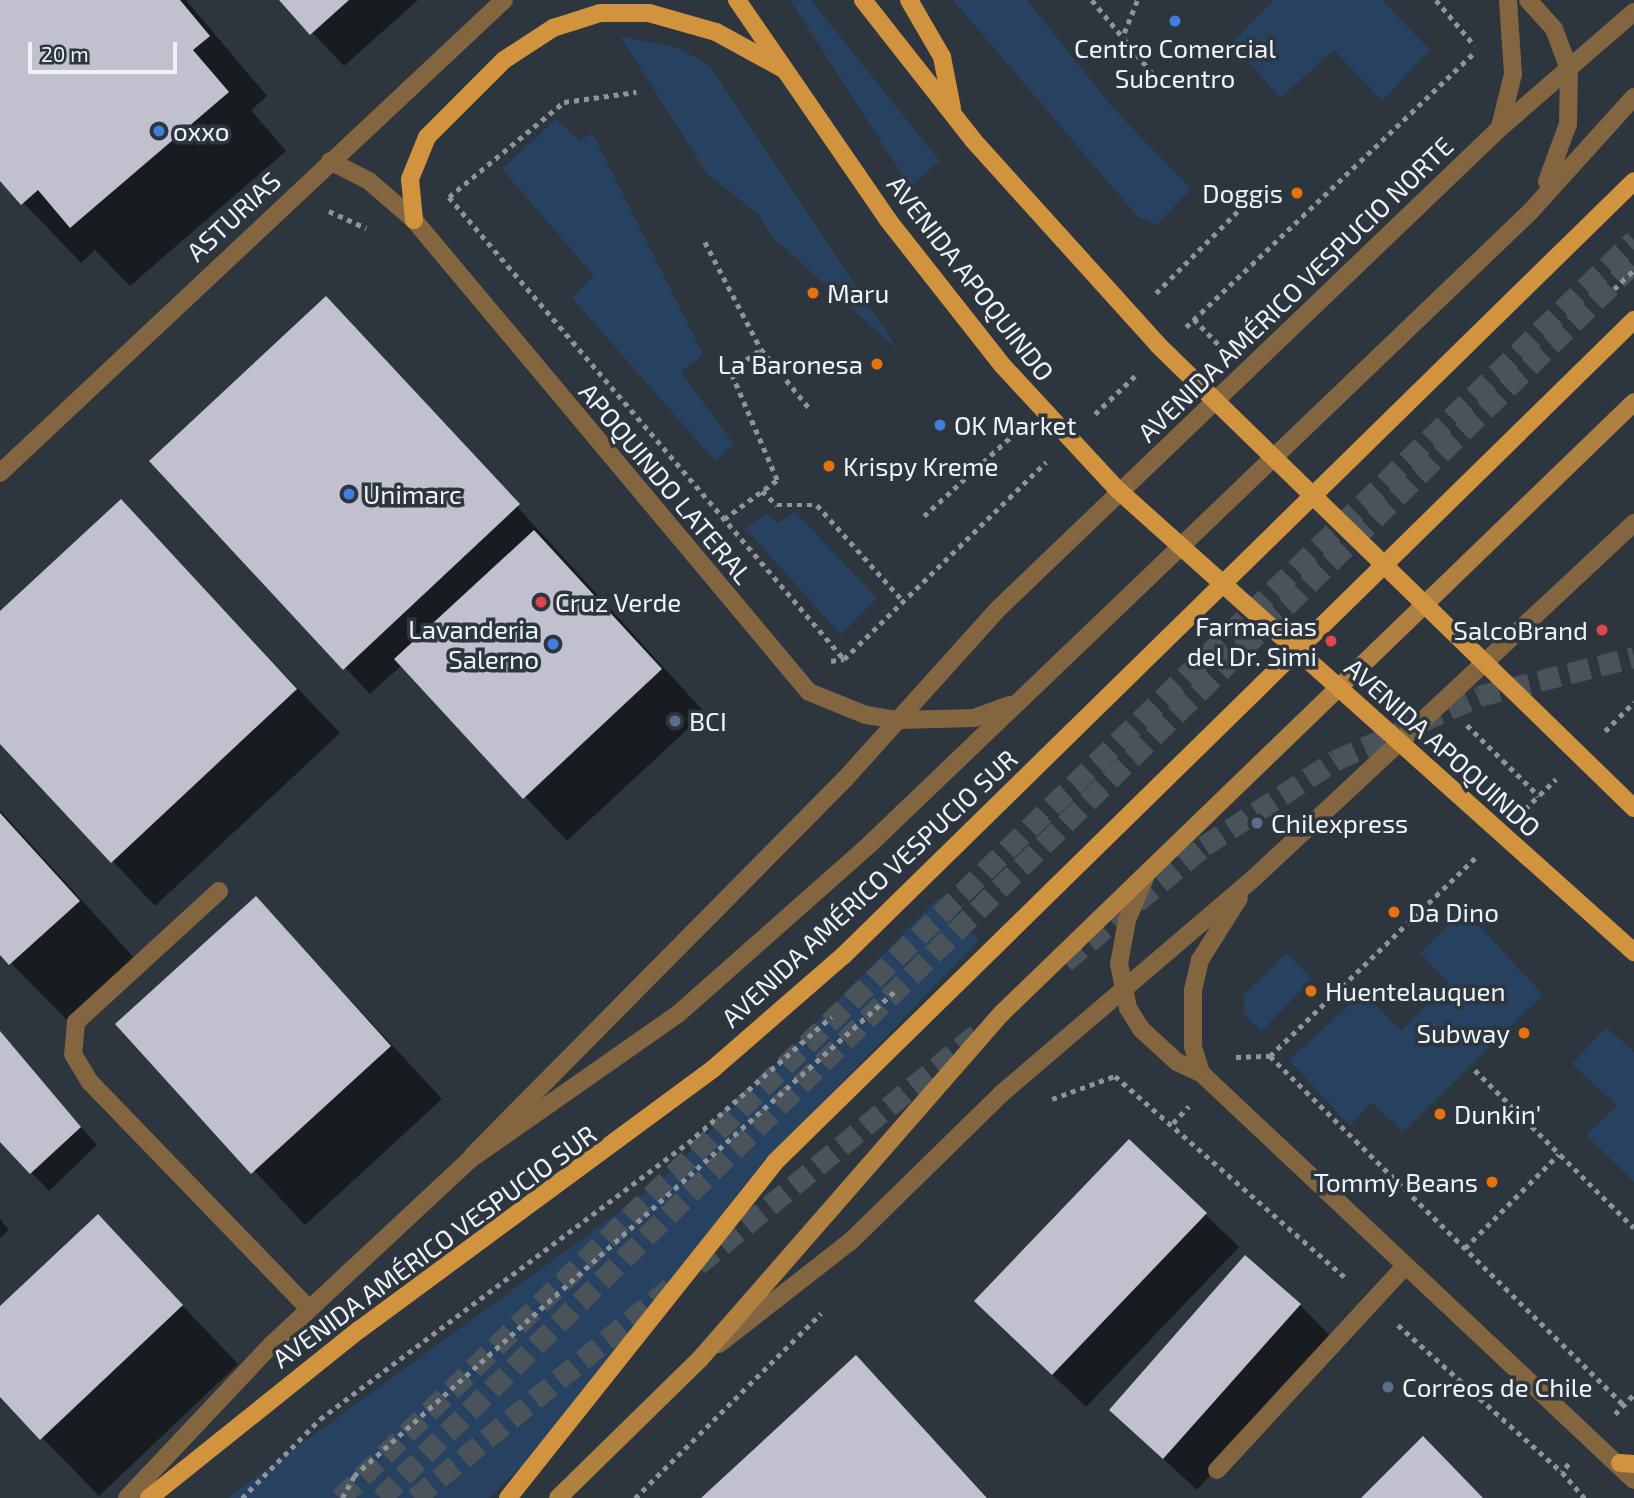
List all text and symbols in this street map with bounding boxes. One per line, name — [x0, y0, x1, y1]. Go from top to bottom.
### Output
marker: Centro Comercial Subcentro — [1167, 13, 1183, 29]
scale bar — [32, 28, 180, 72]
place label: Centro Comercial Subcentro — [1074, 32, 1276, 94]
text: 20 m — [41, 41, 89, 66]
place label: oxxo — [173, 115, 229, 147]
marker: oxxo — [151, 123, 167, 139]
street label: AVENIDA AMÉRICO VESPUCIO NORTE — [1130, 129, 1460, 449]
street label: ASTURIAS — [180, 165, 286, 267]
street label: AVENIDA APOQUINDO — [881, 169, 1061, 387]
place label: Doggis — [1202, 177, 1283, 209]
marker: Doggis — [1289, 185, 1305, 201]
place label: Maru — [827, 277, 889, 309]
marker: Maru — [805, 285, 821, 301]
place label: La Baronesa — [718, 348, 863, 380]
marker: La Baronesa — [869, 356, 885, 372]
street label: APOQUINDO LATERAL — [573, 376, 759, 590]
place label: OK Market — [954, 409, 1077, 441]
marker: OK Market — [932, 417, 948, 433]
place label: Krispy Kreme — [843, 450, 999, 482]
marker: Krispy Kreme — [821, 458, 837, 474]
place label: Unimarc — [363, 478, 462, 510]
marker: Unimarc — [341, 486, 357, 502]
place label: Cruz Verde — [555, 586, 682, 618]
marker: Cruz Verde — [533, 594, 549, 610]
place label: Farmacias del Dr. Simi — [1186, 610, 1317, 672]
place label: Lavanderia Salerno — [408, 613, 539, 674]
place label: SalcoBrand — [1453, 614, 1588, 646]
marker: SalcoBrand — [1594, 622, 1610, 638]
marker: Farmacias del Dr. Simi — [1323, 633, 1339, 649]
marker: Lavanderia Salerno — [545, 636, 561, 652]
street label: AVENIDA APOQUINDO — [1338, 651, 1548, 843]
place label: BCI — [689, 705, 727, 737]
marker: BCI — [667, 713, 683, 729]
street label: AVENIDA AMÉRICO VESPUCIO SUR — [714, 742, 1024, 1034]
place label: Chilexpress — [1271, 807, 1408, 839]
marker: Chilexpress — [1249, 815, 1265, 831]
place label: Da Dino — [1408, 896, 1499, 928]
marker: Da Dino — [1386, 904, 1402, 920]
place label: Huentelauquen — [1325, 975, 1506, 1007]
marker: Huentelauquen — [1303, 983, 1319, 999]
place label: Subway — [1416, 1017, 1510, 1049]
marker: Subway — [1516, 1025, 1532, 1041]
place label: Dunkin' — [1454, 1098, 1541, 1130]
marker: Dunkin' — [1432, 1106, 1448, 1122]
street label: AVENIDA AMÉRICO VESPUCIO SUR — [265, 1117, 603, 1375]
place label: Tommy Beans — [1313, 1166, 1478, 1198]
marker: Tommy Beans — [1484, 1174, 1500, 1190]
place label: Correos de Chile — [1402, 1371, 1593, 1403]
marker: Correos de Chile — [1380, 1379, 1396, 1395]

